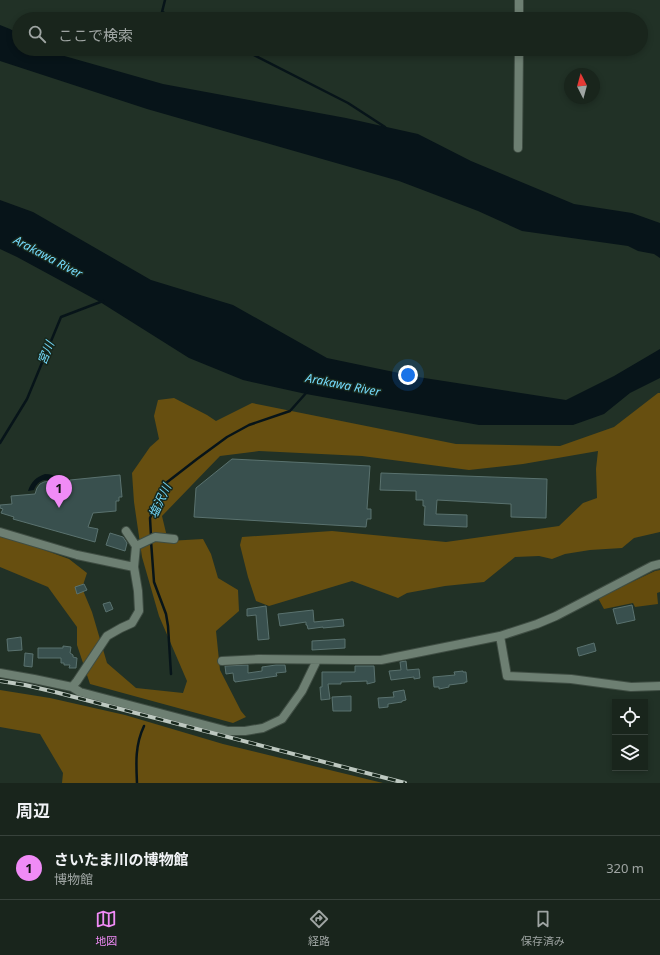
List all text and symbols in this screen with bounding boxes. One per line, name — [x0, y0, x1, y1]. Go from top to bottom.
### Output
search box — [12, 12, 648, 56]
icon: search — [26, 23, 48, 45]
text: ここで検索 — [58, 25, 133, 45]
north arrow — [564, 68, 600, 104]
water label: Arakawa River — [10, 231, 87, 282]
water label: 宮川 — [33, 337, 59, 367]
your location — [398, 365, 418, 385]
water label: Arakawa River — [303, 369, 383, 400]
pin: 1 — [46, 475, 72, 508]
water label: 塩沢川 — [144, 479, 176, 521]
map controls — [612, 699, 648, 771]
button: locate — [612, 699, 648, 735]
button: layers — [612, 735, 648, 771]
text: 周辺 — [16, 799, 50, 822]
text: さいたま川の博物館 — [54, 849, 189, 869]
text: 1 — [25, 859, 33, 877]
text: 320 m — [606, 859, 644, 877]
text: 博物館 — [54, 870, 93, 888]
tab: 地図 — [95, 908, 117, 948]
tab: 経路 — [308, 908, 330, 948]
tab: 保存済み — [521, 908, 565, 948]

